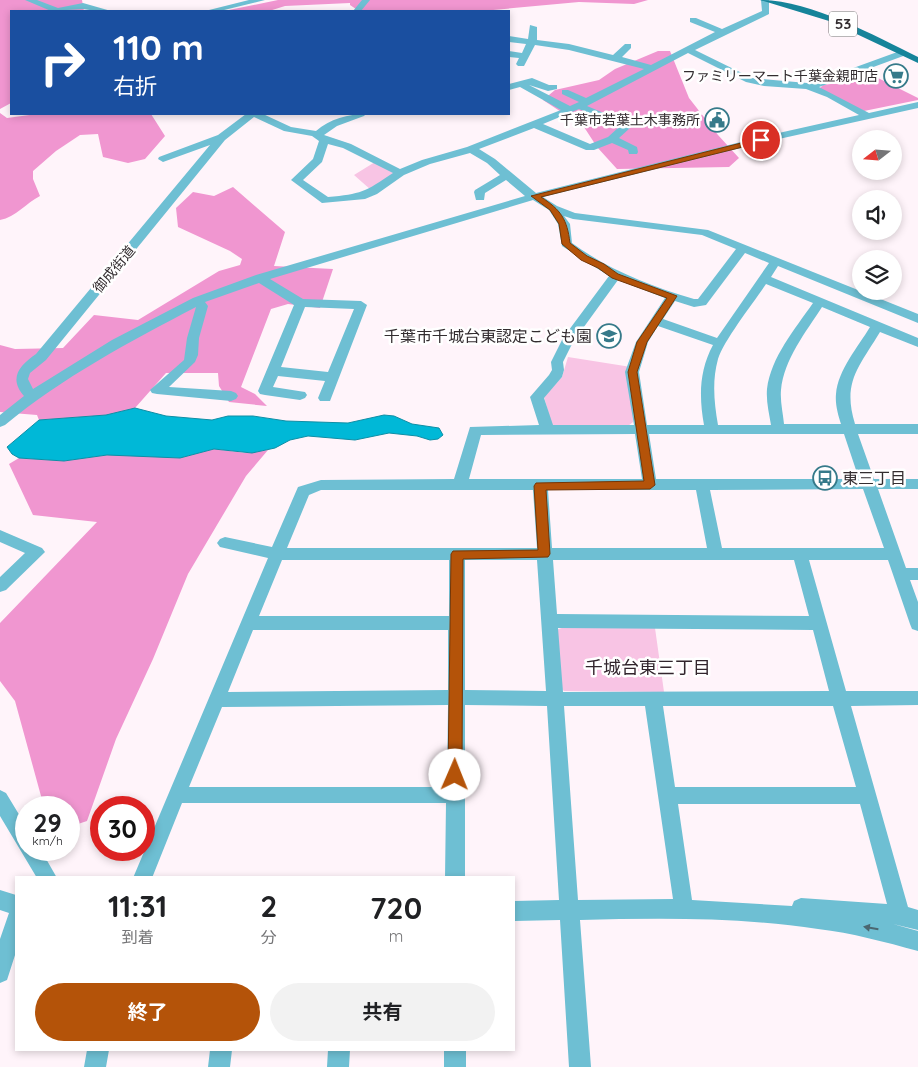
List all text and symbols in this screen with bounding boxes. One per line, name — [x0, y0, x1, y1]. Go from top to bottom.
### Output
road number: 53 — [829, 12, 857, 36]
text: 110 m — [113, 25, 204, 69]
icon: right — [30, 30, 95, 95]
supermarket icon: ファミリーマート千葉金親町店 — [883, 63, 909, 89]
place label: ファミリーマート千葉金親町店 — [682, 67, 878, 85]
text: 右折 — [113, 72, 157, 100]
public building icon: 千葉市若葉土木事務所 — [704, 107, 730, 133]
place label: 千葉市若葉土木事務所 — [560, 111, 700, 129]
pin — [740, 119, 782, 161]
icon: arrive — [747, 126, 775, 154]
north arrow — [852, 130, 902, 180]
map controls — [852, 130, 902, 300]
button: sound — [852, 190, 902, 240]
street label: 御成街道 — [89, 242, 139, 296]
button: layers — [852, 250, 902, 300]
school or university icon: 千葉市千城台東認定こども園 — [596, 323, 622, 349]
place label: 千葉市千城台東認定こども園 — [384, 326, 592, 346]
bus stop icon: 東三丁目 — [812, 465, 838, 491]
place label: 東三丁目 — [842, 468, 906, 488]
district label: 千城台東三丁目 — [585, 656, 711, 679]
position arrow — [428, 748, 480, 800]
speed limit sign: 30 — [90, 796, 155, 861]
text: 29 — [33, 807, 62, 838]
text: km/h — [32, 833, 63, 848]
text: 11:31 — [108, 887, 167, 925]
text: 2 — [260, 887, 277, 925]
text: 720 — [370, 889, 422, 927]
one-way arrow — [863, 923, 879, 931]
text: m — [389, 926, 403, 946]
text: 到着 — [122, 927, 154, 947]
text: 分 — [261, 927, 277, 947]
button: 終了 — [35, 983, 260, 1041]
button: 共有 — [270, 983, 495, 1041]

